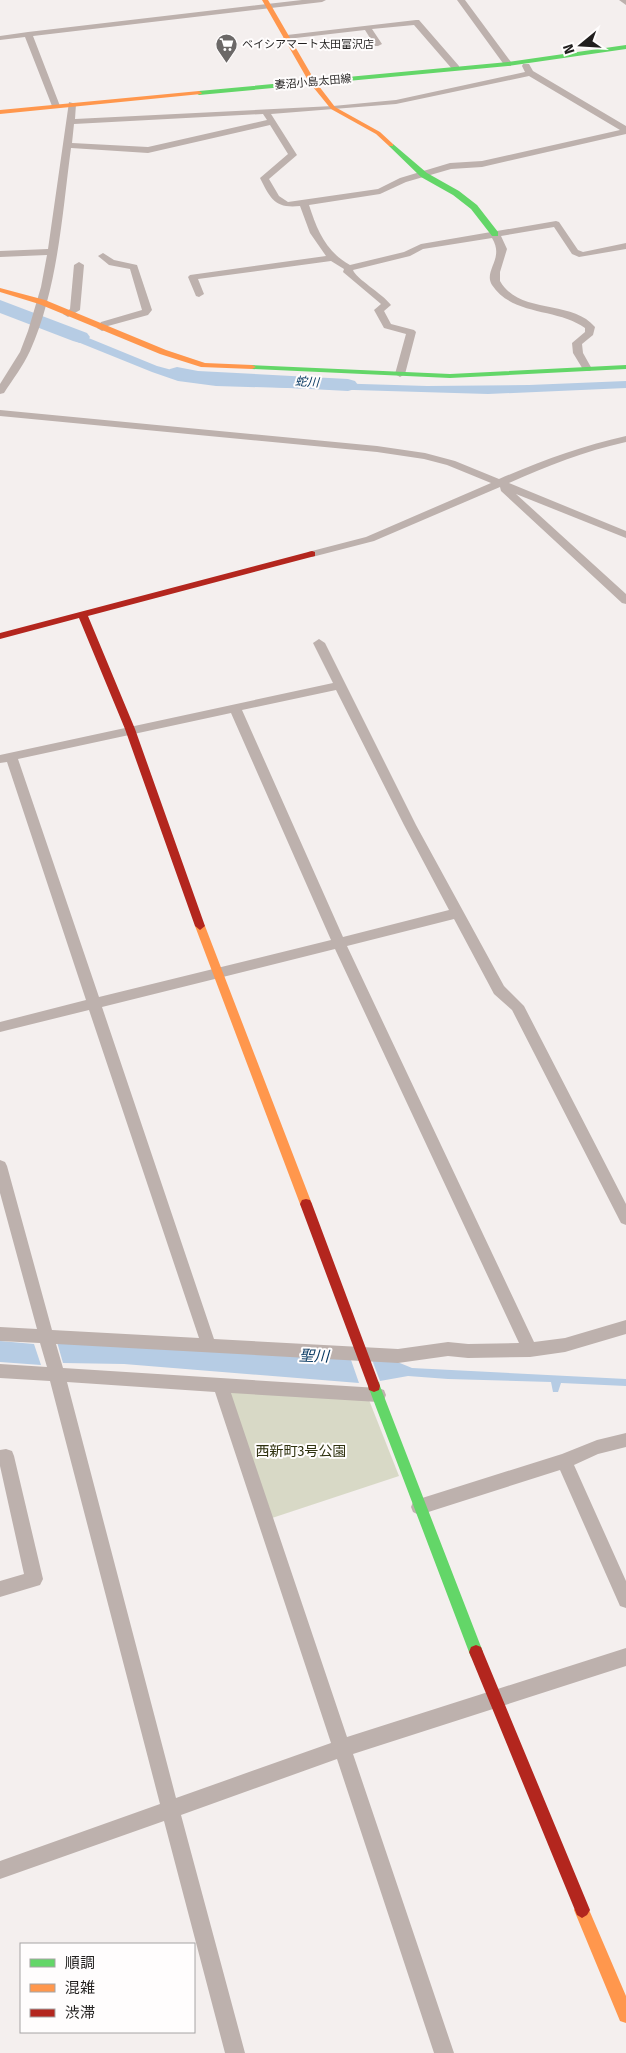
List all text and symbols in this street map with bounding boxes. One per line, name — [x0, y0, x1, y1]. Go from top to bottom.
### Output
north arrow — [556, 20, 606, 70]
supermarket icon: ベイシアマート太田富沢店 — [214, 32, 238, 63]
place label: ベイシアマート太田富沢店 — [242, 38, 374, 51]
text: N — [560, 42, 579, 56]
street label: 妻沼小島太田線 — [274, 72, 352, 92]
water label: 蛇川 — [295, 374, 321, 390]
water label: 聖川 — [299, 1346, 331, 1366]
park label: 西新町3号公園 — [256, 1443, 347, 1460]
legend — [20, 1943, 195, 2033]
text: 順調 — [65, 1954, 95, 1972]
text: 混雑 — [65, 1979, 95, 1997]
text: 渋滞 — [65, 2004, 95, 2022]

